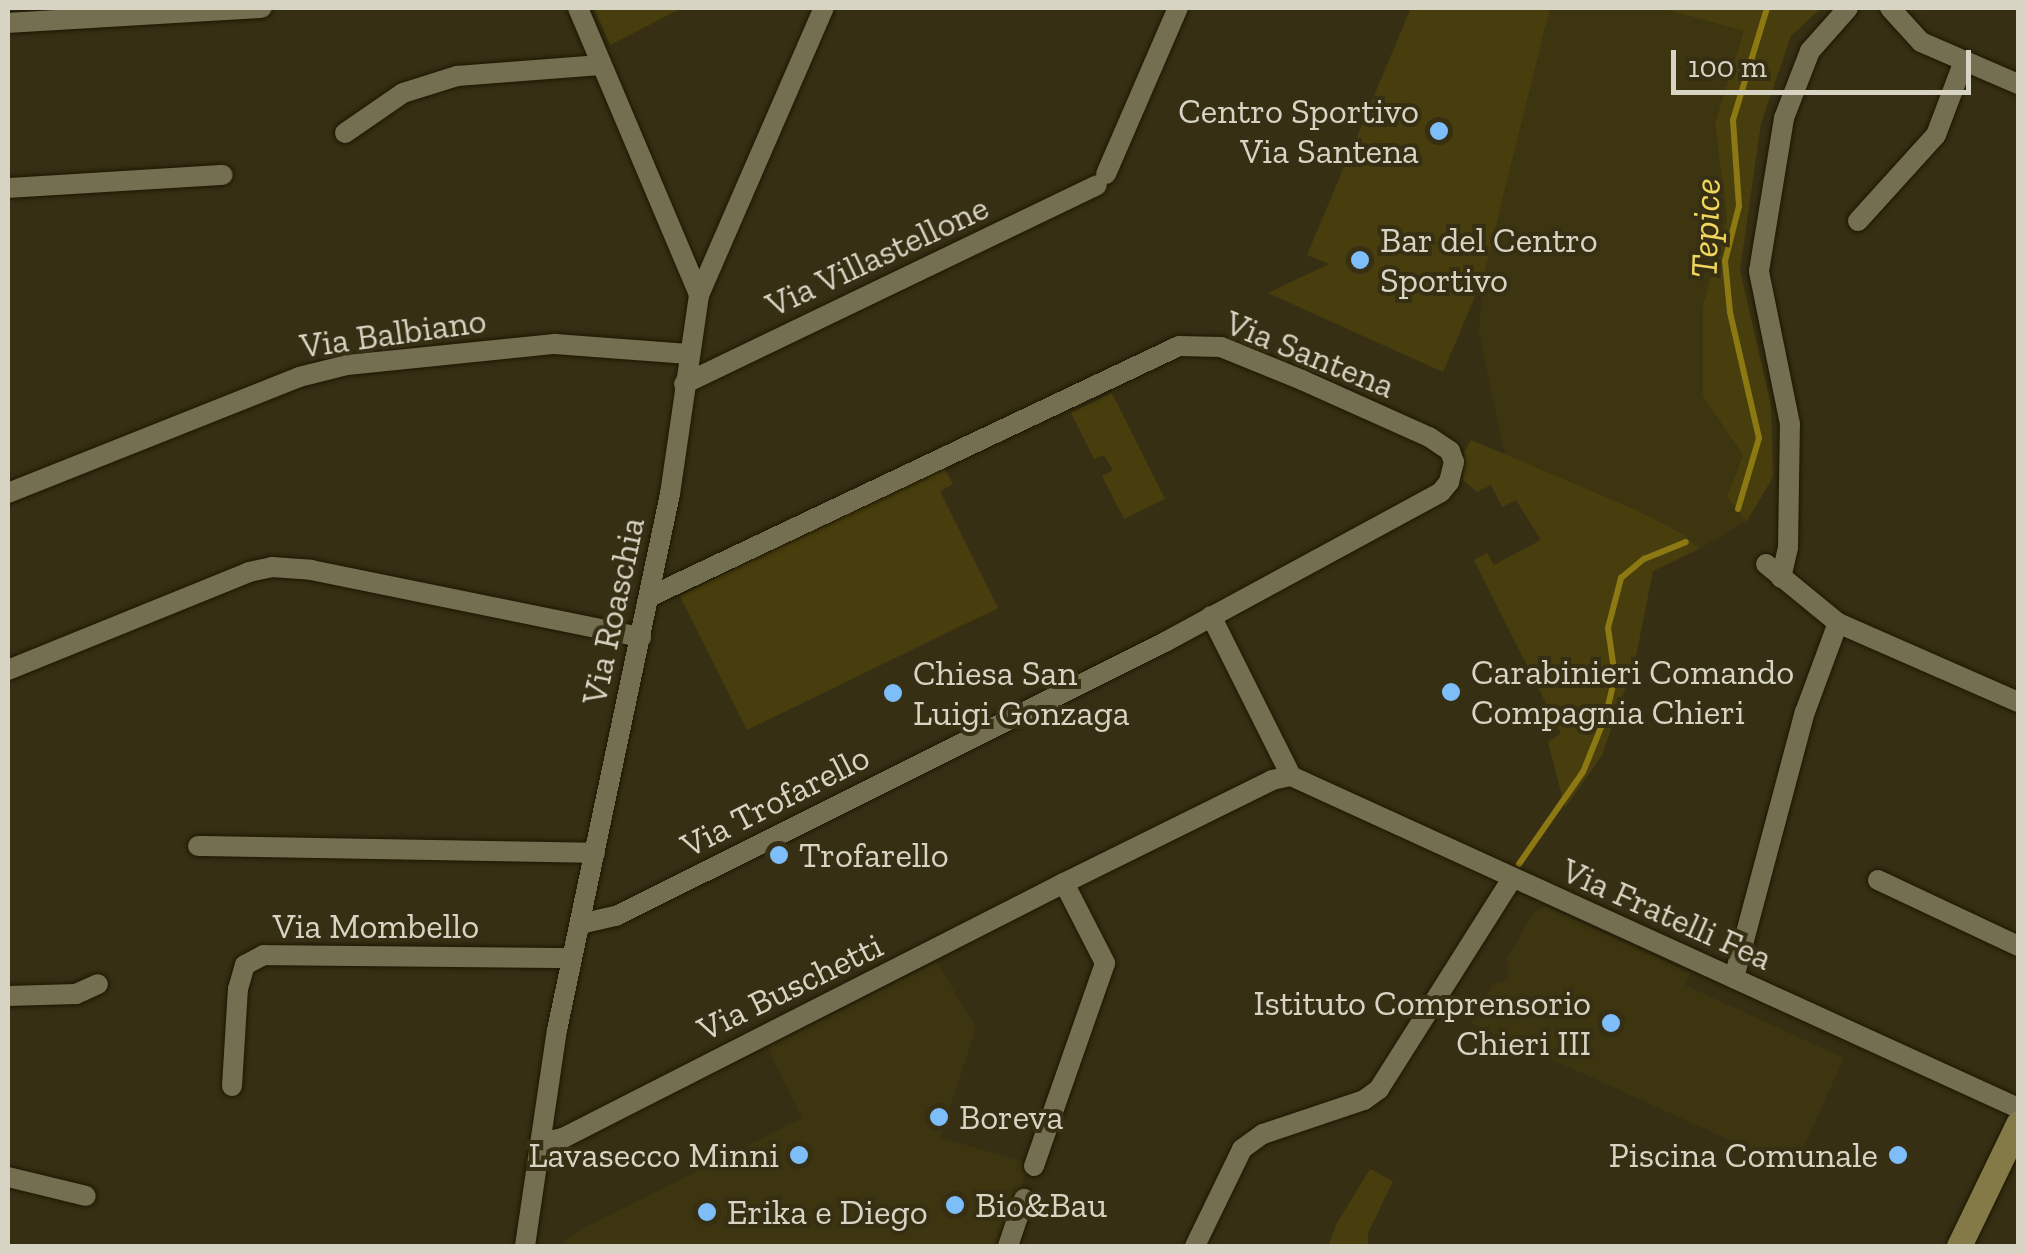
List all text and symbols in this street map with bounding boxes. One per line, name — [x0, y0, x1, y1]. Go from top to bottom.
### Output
scale bar — [1676, 30, 1976, 92]
text: 100 m — [1688, 49, 1767, 85]
place label: Centro Sportivo Via Santena — [1178, 90, 1419, 172]
marker: Centro Sportivo Via Santena — [1428, 120, 1450, 142]
water label: Tepice — [1681, 177, 1731, 279]
street label: Via Villastellone — [759, 186, 995, 326]
place label: Bar del Centro Sportivo — [1380, 219, 1598, 301]
marker: Bar del Centro Sportivo — [1349, 249, 1371, 271]
street label: Via Balbiano — [297, 299, 489, 367]
street label: Via Santena — [1219, 301, 1401, 407]
street label: Via Roaschia — [573, 513, 653, 709]
place label: Carabinieri Comando Compagnia Chieri — [1471, 651, 1794, 733]
place label: Chiesa San Luigi Gonzaga — [913, 652, 1130, 734]
marker: Carabinieri Comando Compagnia Chieri — [1440, 681, 1462, 703]
marker: Chiesa San Luigi Gonzaga — [882, 682, 904, 704]
street label: Via Trofarello — [674, 735, 876, 867]
place label: Trofarello — [799, 834, 949, 876]
marker: Trofarello — [768, 844, 790, 866]
street label: Via Fratelli Fea — [1555, 849, 1779, 979]
street label: Via Mombello — [273, 905, 479, 947]
street label: Via Buschetti — [691, 924, 889, 1050]
place label: Istituto Comprensorio Chieri III — [1253, 982, 1591, 1064]
marker: Istituto Comprensorio Chieri III — [1600, 1012, 1622, 1034]
place label: Boreva — [959, 1096, 1063, 1138]
marker: Boreva — [928, 1106, 950, 1128]
place label: Lavasecco Minni — [528, 1134, 779, 1176]
place label: Piscina Comunale — [1609, 1134, 1878, 1176]
marker: Lavasecco Minni — [788, 1144, 810, 1166]
marker: Piscina Comunale — [1887, 1144, 1909, 1166]
place label: Bio&Bau — [975, 1184, 1107, 1226]
place label: Erika e Diego — [727, 1191, 928, 1233]
marker: Bio&Bau — [944, 1194, 966, 1216]
marker: Erika e Diego — [696, 1201, 718, 1223]

